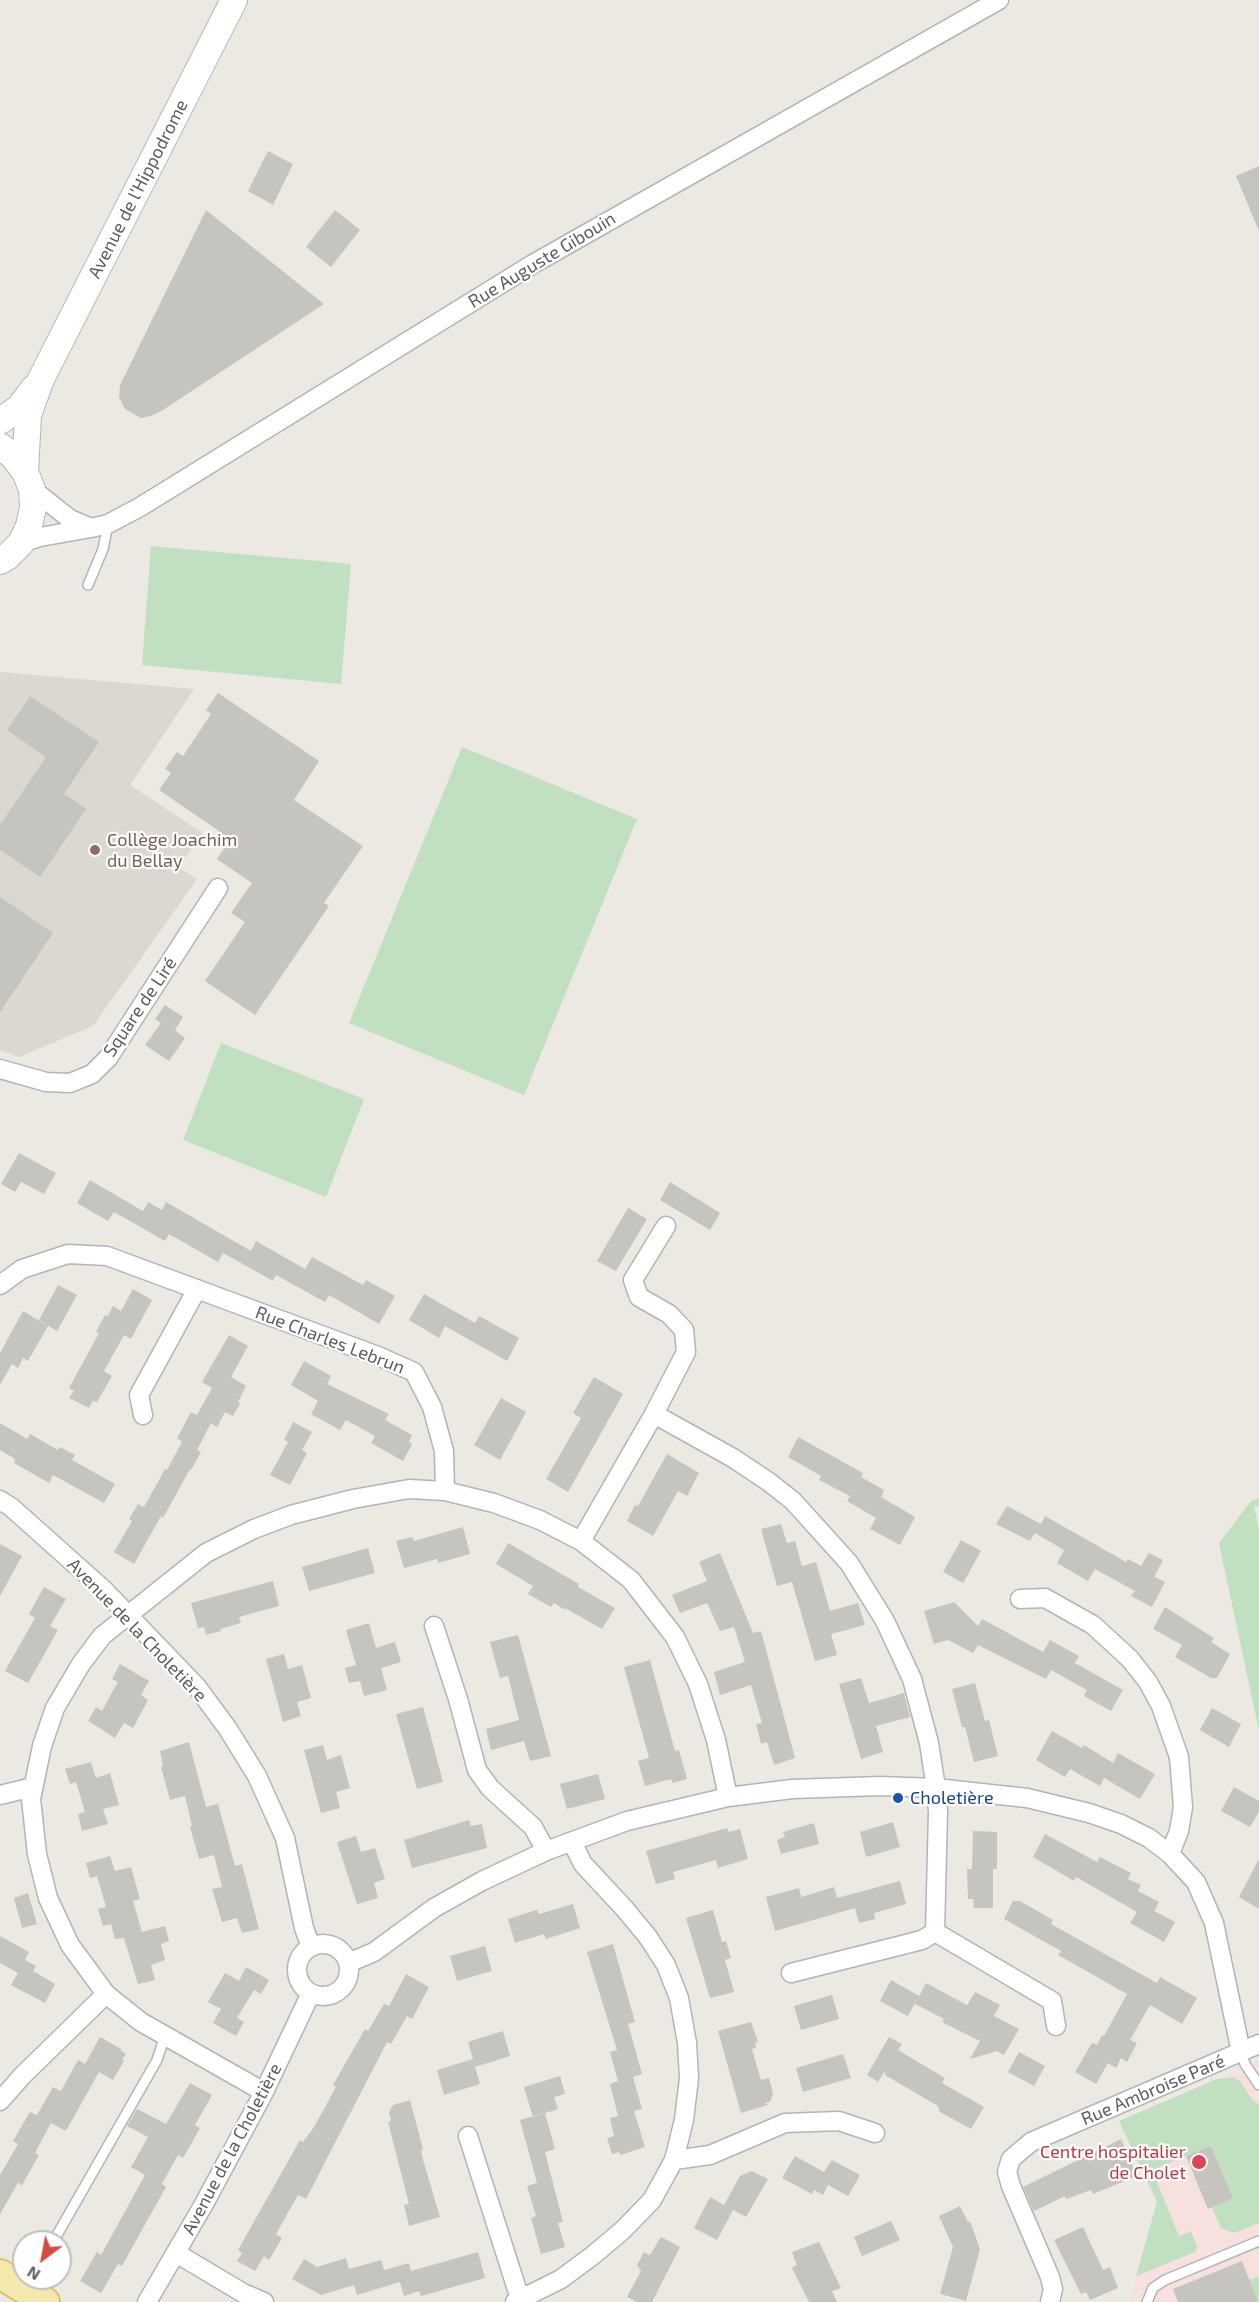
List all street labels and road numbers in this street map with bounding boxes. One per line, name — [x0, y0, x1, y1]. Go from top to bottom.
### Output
street label: Avenue de l’Hippodrome — [83, 96, 193, 282]
street label: Rue Auguste Gibouin — [464, 207, 620, 313]
street label: Square de Liré — [99, 953, 181, 1061]
street label: Rue Charles Lebrun — [252, 1302, 408, 1378]
street label: Avenue de la Choletière — [63, 1554, 211, 1706]
street label: Rue Ambroise Paré — [1078, 2050, 1228, 2130]
street label: Avenue de la Choletière — [178, 2060, 286, 2238]

